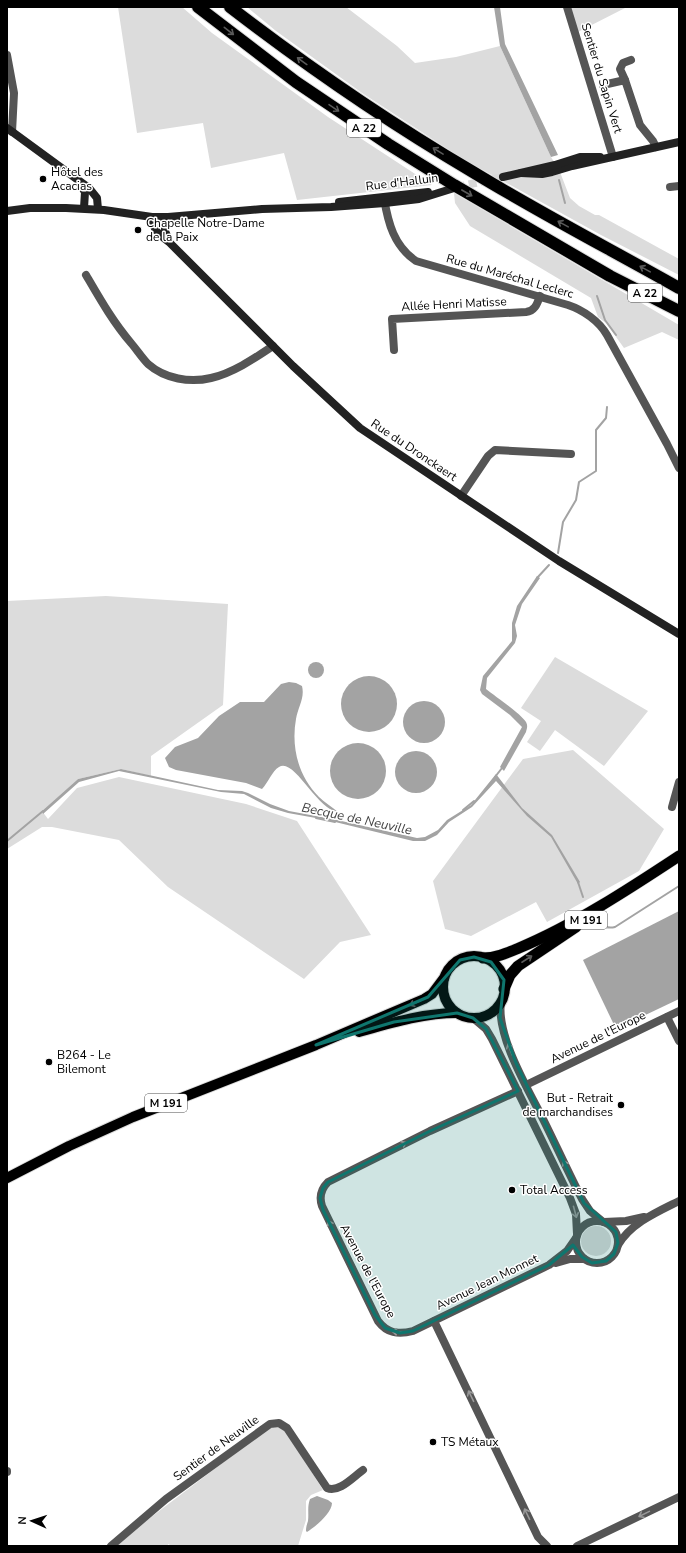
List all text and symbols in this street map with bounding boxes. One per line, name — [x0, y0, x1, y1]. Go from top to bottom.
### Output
street label: Sentier du Sapin Vert — [578, 21, 627, 136]
one-way arrow — [223, 27, 234, 35]
one-way arrow — [296, 57, 307, 65]
one-way arrow — [328, 104, 339, 112]
road number: A 22 — [347, 119, 381, 137]
one-way arrow — [432, 147, 444, 155]
place label: Hôtel des Acacias — [51, 164, 103, 194]
street label: Rue d'Halluin — [365, 170, 439, 194]
marker: Hôtel des Acacias — [38, 174, 48, 184]
one-way arrow — [461, 189, 473, 197]
place label: Chapelle Notre-Dame de la Paix — [146, 215, 265, 245]
one-way arrow — [557, 219, 569, 227]
marker: Chapelle Notre-Dame de la Paix — [133, 225, 143, 235]
street label: Rue du Maréchal Leclerc — [445, 250, 576, 302]
one-way arrow — [639, 264, 651, 272]
road number: A 22 — [628, 284, 662, 302]
street label: Allée Henri Matisse — [401, 293, 507, 315]
street label: Rue du Dronckaert — [368, 415, 461, 485]
water label: Becque de Neuville — [300, 798, 414, 840]
road number: M 191 — [565, 911, 607, 929]
one-way arrow — [521, 955, 532, 963]
one-way arrow — [410, 999, 422, 1007]
street label: Avenue de l'Europe — [548, 1007, 648, 1067]
one-way arrow — [505, 1043, 513, 1055]
place label: B264 - Le Bilemont — [57, 1047, 111, 1077]
marker: B264 - Le Bilemont — [44, 1057, 54, 1067]
place label: But - Retrait de marchandises — [522, 1090, 614, 1120]
road number: M 191 — [145, 1094, 187, 1112]
marker: But - Retrait de marchandises — [616, 1100, 626, 1110]
one-way arrow — [394, 1141, 406, 1149]
one-way arrow — [562, 1160, 569, 1172]
place label: Total Access — [520, 1182, 588, 1198]
marker: Total Access — [507, 1185, 517, 1195]
one-way arrow — [572, 1205, 579, 1218]
one-way arrow — [327, 1220, 334, 1232]
street label: Avenue de l'Europe — [336, 1221, 400, 1321]
street label: Avenue Jean Monnet — [433, 1250, 541, 1314]
one-way arrow — [392, 1329, 405, 1336]
one-way arrow — [467, 1391, 474, 1403]
street label: Sentier de Neuville — [170, 1411, 262, 1485]
place label: TS Métaux — [441, 1434, 499, 1450]
marker: TS Métaux — [428, 1437, 438, 1447]
north arrow — [12, 1501, 52, 1541]
one-way arrow — [523, 1508, 530, 1520]
one-way arrow — [638, 1511, 650, 1518]
text: N — [15, 1516, 30, 1525]

